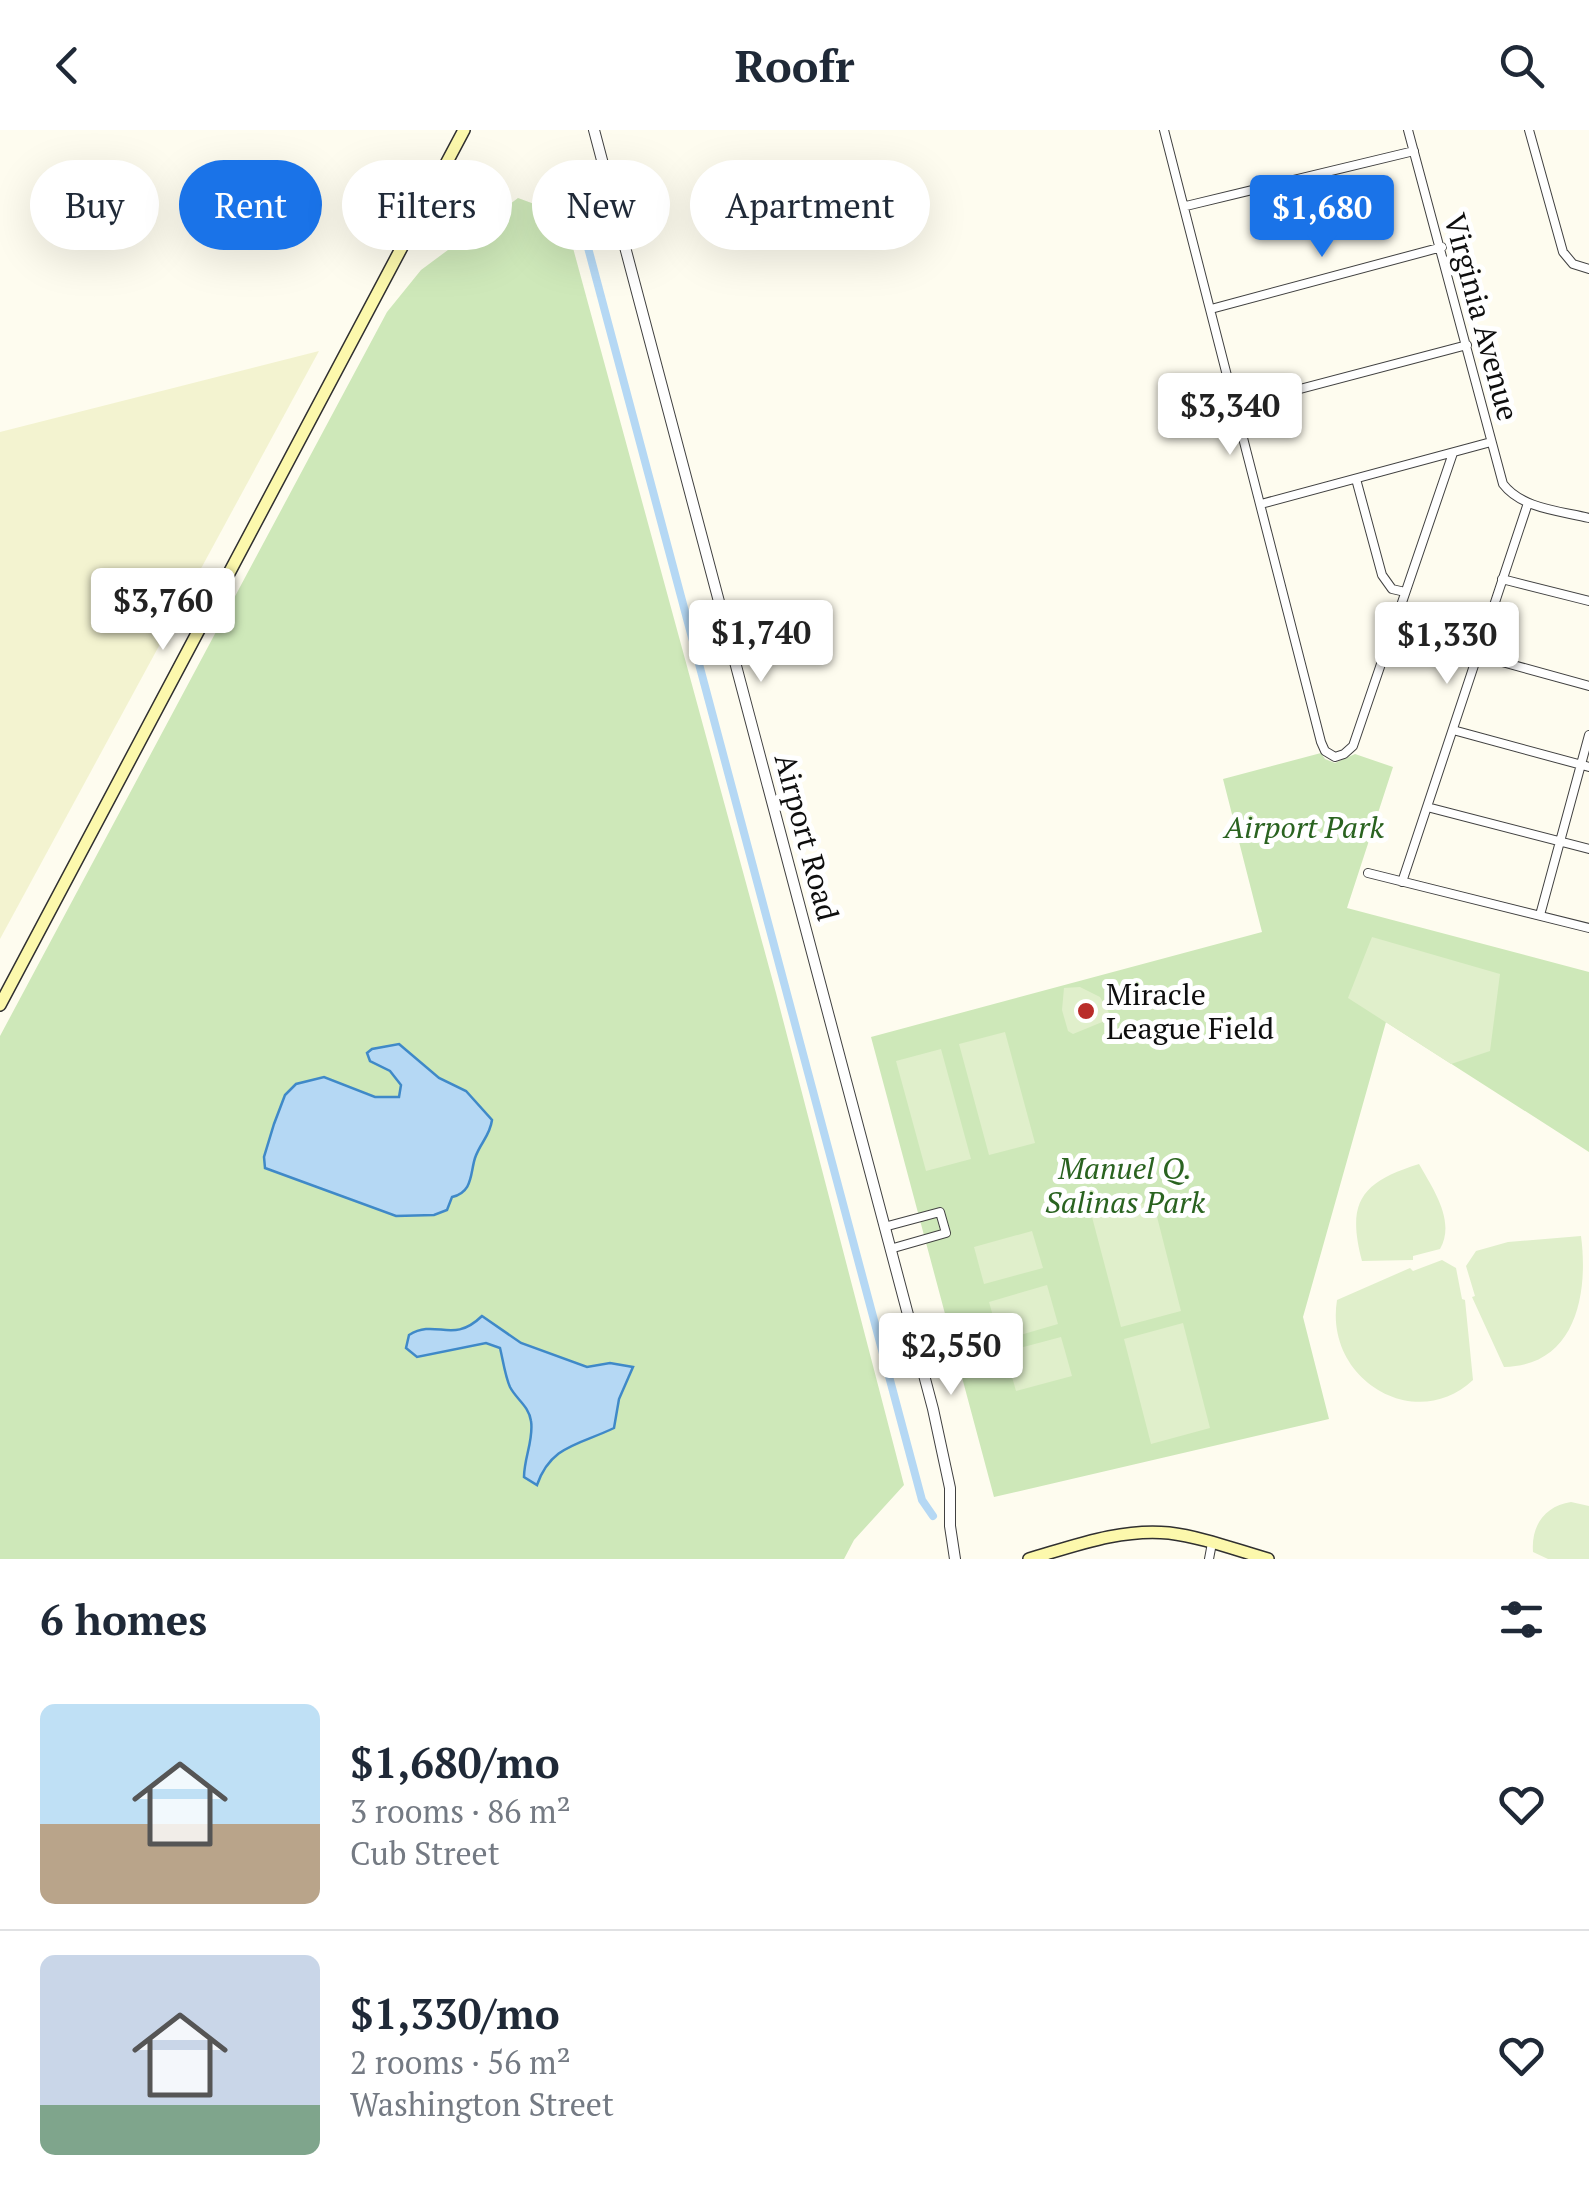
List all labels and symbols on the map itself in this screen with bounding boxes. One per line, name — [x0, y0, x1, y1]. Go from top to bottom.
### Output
pin: $1,680 — [1241, 175, 1403, 260]
street label: Virginia Avenue — [1435, 209, 1529, 425]
pin: $3,340 — [1149, 373, 1311, 458]
pin: $3,760 — [82, 568, 244, 653]
pin: $1,740 — [680, 600, 842, 685]
pin: $1,330 — [1366, 602, 1528, 687]
street label: Airport Road — [765, 749, 849, 925]
park label: Airport Park — [1222, 807, 1384, 847]
place label: Miracle League Field — [1106, 974, 1274, 1048]
marker: Miracle League Field — [1075, 1000, 1097, 1022]
park label: Manuel Q. Salinas Park — [1045, 1148, 1206, 1222]
pin: $2,550 — [870, 1313, 1032, 1398]

